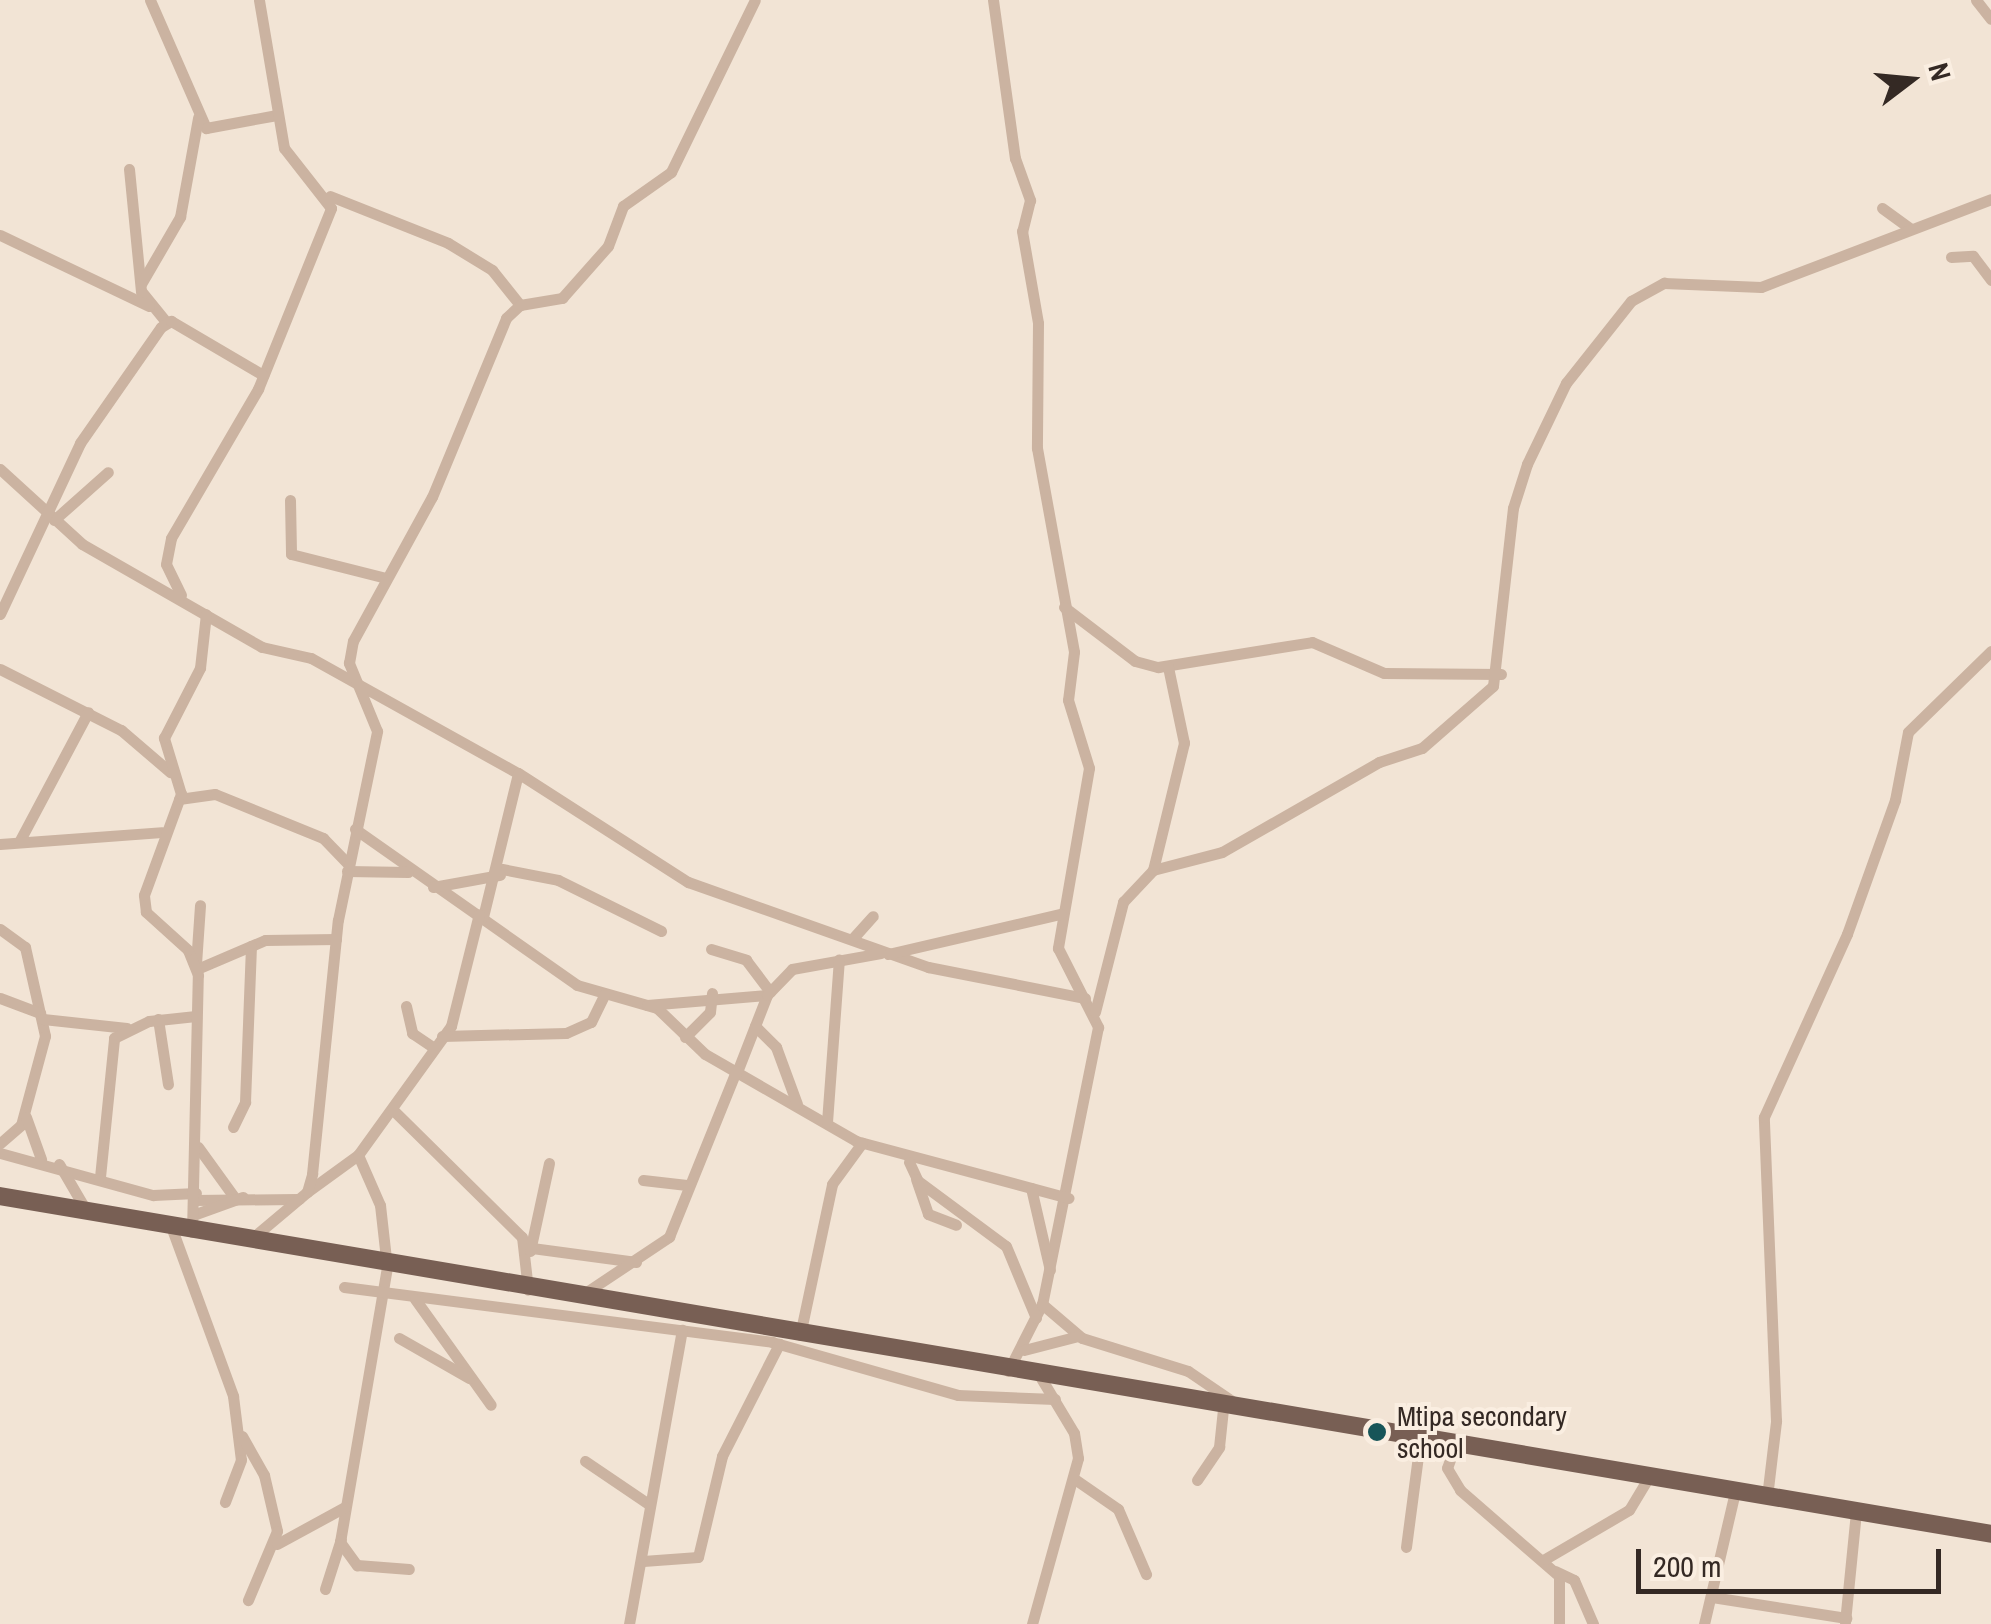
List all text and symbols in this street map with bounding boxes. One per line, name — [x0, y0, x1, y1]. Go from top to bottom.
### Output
north arrow — [1861, 30, 1961, 130]
text: N — [1919, 59, 1960, 85]
place label: Mtipa secondary school — [1397, 1399, 1567, 1465]
marker: Mtipa secondary school — [1366, 1421, 1388, 1443]
scale bar — [1641, 1529, 1946, 1591]
text: 200 m — [1653, 1546, 1721, 1586]

